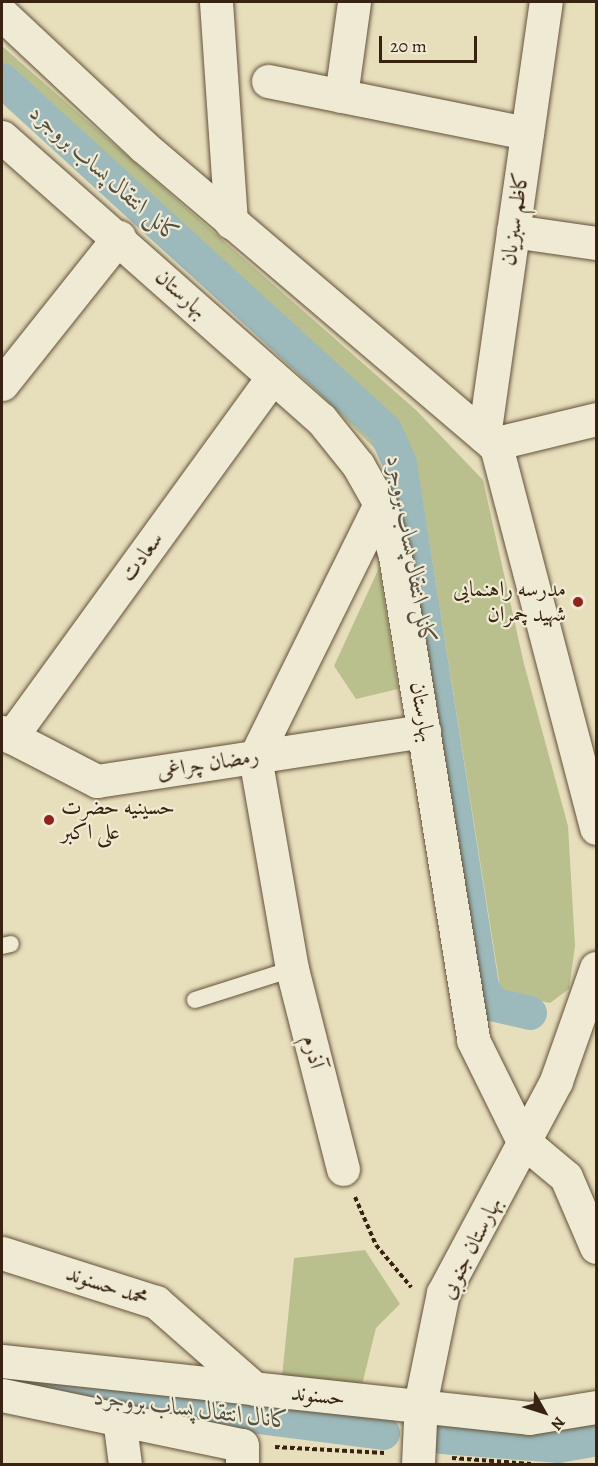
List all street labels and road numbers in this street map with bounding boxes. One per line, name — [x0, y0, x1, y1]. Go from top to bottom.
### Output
street label: کاظم سبزیان — [495, 170, 535, 268]
street label: بهارستان — [150, 264, 212, 324]
street label: سعادت — [115, 527, 169, 587]
street label: بهارستان — [404, 680, 440, 744]
street label: رمضان چراغی — [155, 743, 261, 785]
street label: آذرم — [296, 1033, 330, 1071]
street label: بهارستان جنوبی — [434, 1193, 508, 1303]
street label: محمد حسنوند — [63, 1260, 151, 1312]
street label: حسنوند — [290, 1380, 346, 1412]

